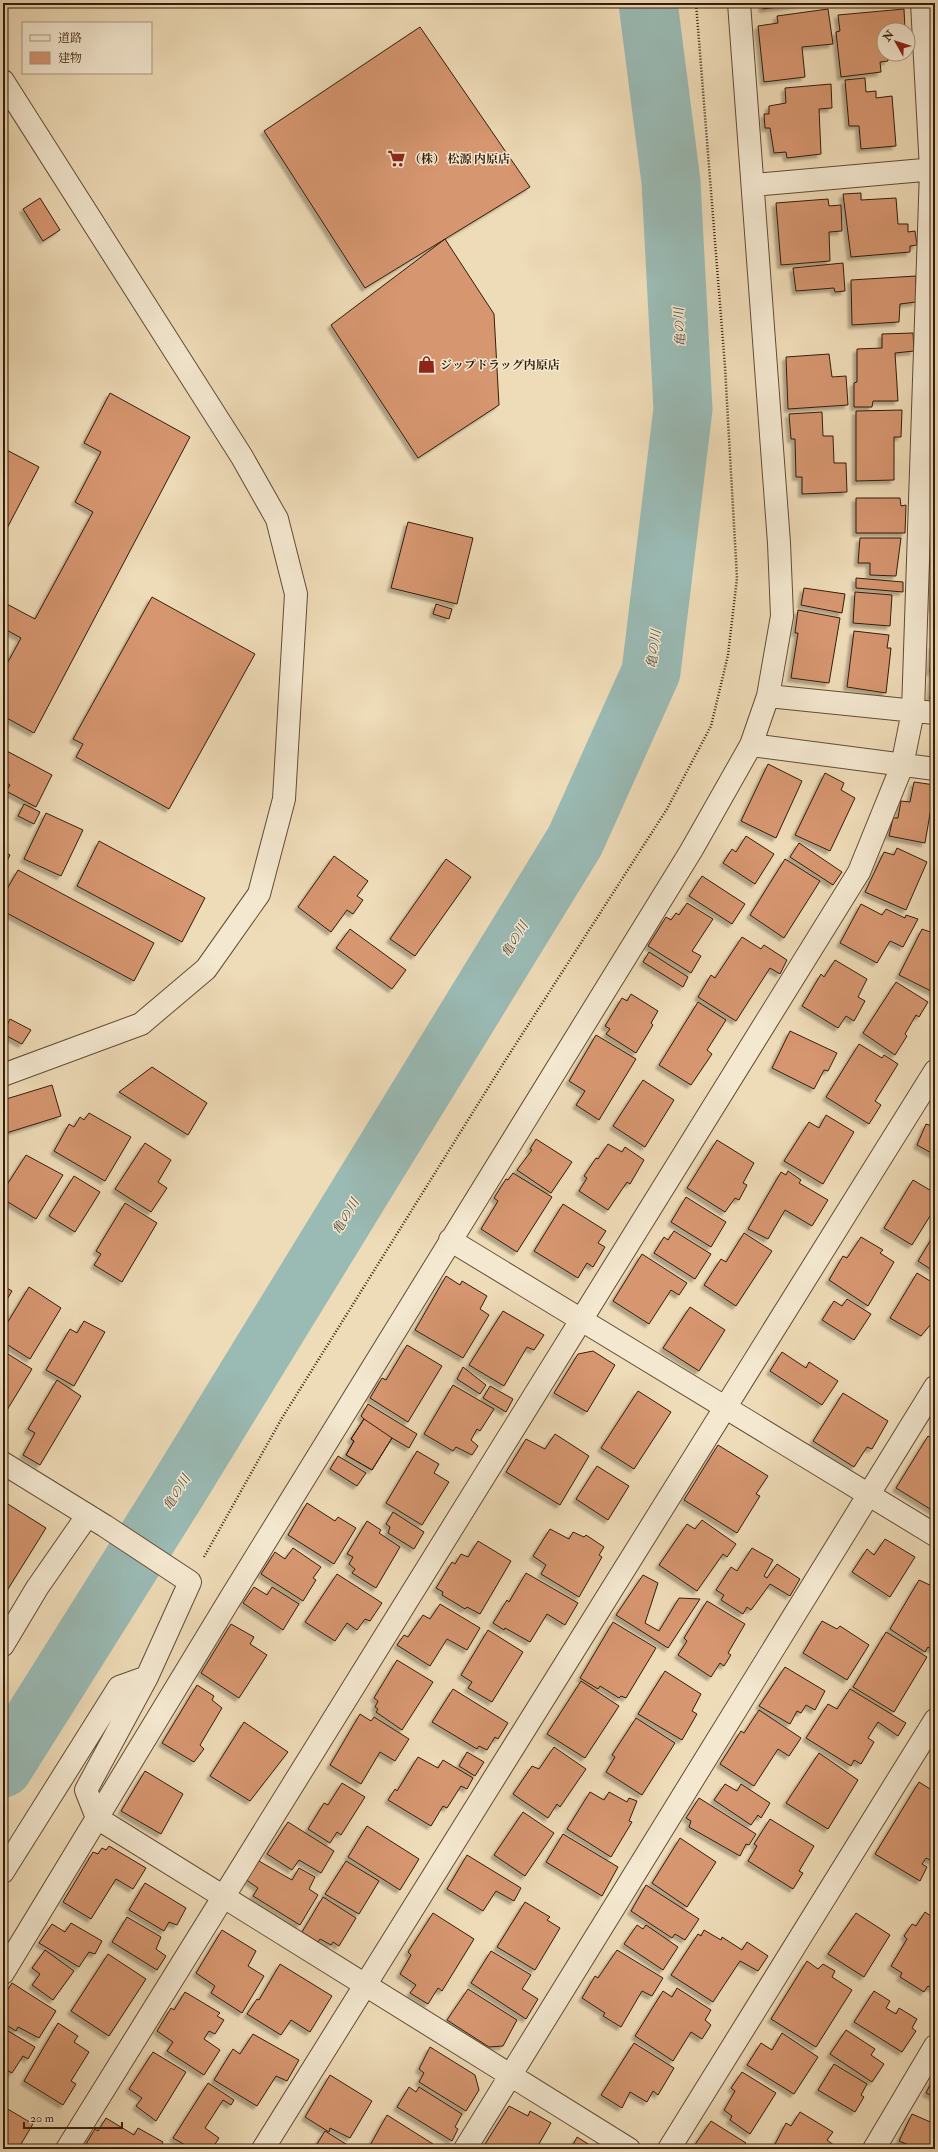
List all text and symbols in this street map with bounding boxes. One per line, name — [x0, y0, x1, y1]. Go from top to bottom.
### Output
legend — [22, 22, 152, 74]
north arrow — [876, 22, 916, 62]
text: N — [880, 27, 897, 45]
text: 道路 — [58, 31, 82, 46]
text: 建物 — [58, 51, 82, 66]
supermarket icon: （株） 松源 内原店 — [386, 149, 406, 169]
place label: （株） 松源 内原店 — [409, 152, 510, 167]
water label: 亀の川 — [671, 305, 689, 347]
shop icon: ジップドラッグ内原店 — [417, 355, 437, 375]
place label: ジップドラッグ内原店 — [440, 358, 560, 373]
water label: 亀の川 — [643, 627, 665, 670]
water label: 亀の川 — [498, 917, 533, 960]
water label: 亀の川 — [329, 1194, 364, 1237]
water label: 亀の川 — [160, 1470, 195, 1513]
scale bar — [24, 2104, 122, 2130]
text: 20 m — [30, 2111, 55, 2126]

